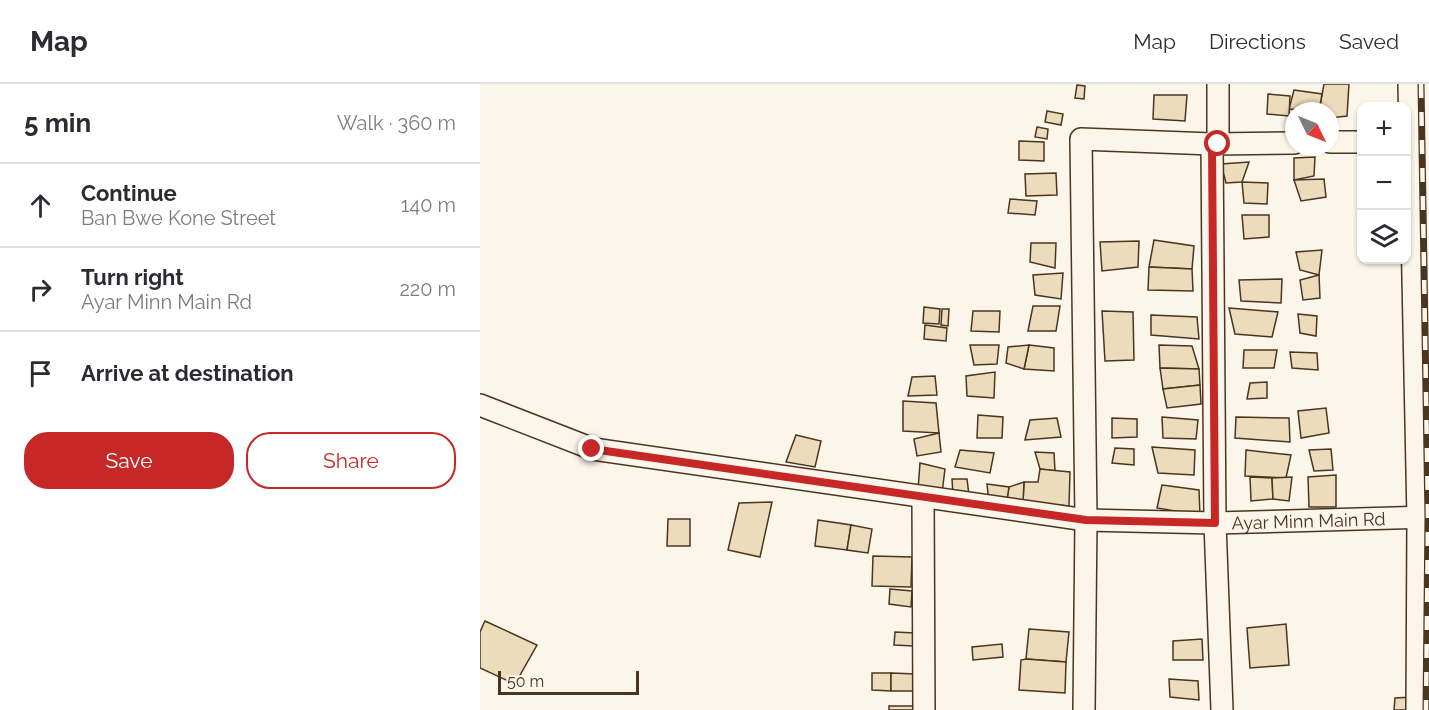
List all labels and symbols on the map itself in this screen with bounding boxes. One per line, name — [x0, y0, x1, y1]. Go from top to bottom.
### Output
north arrow — [1285, 102, 1339, 156]
route start — [1204, 130, 1230, 156]
route end — [578, 435, 604, 461]
street label: Ayar Minn Main Rd — [1231, 508, 1386, 533]
scale bar — [498, 668, 639, 696]

